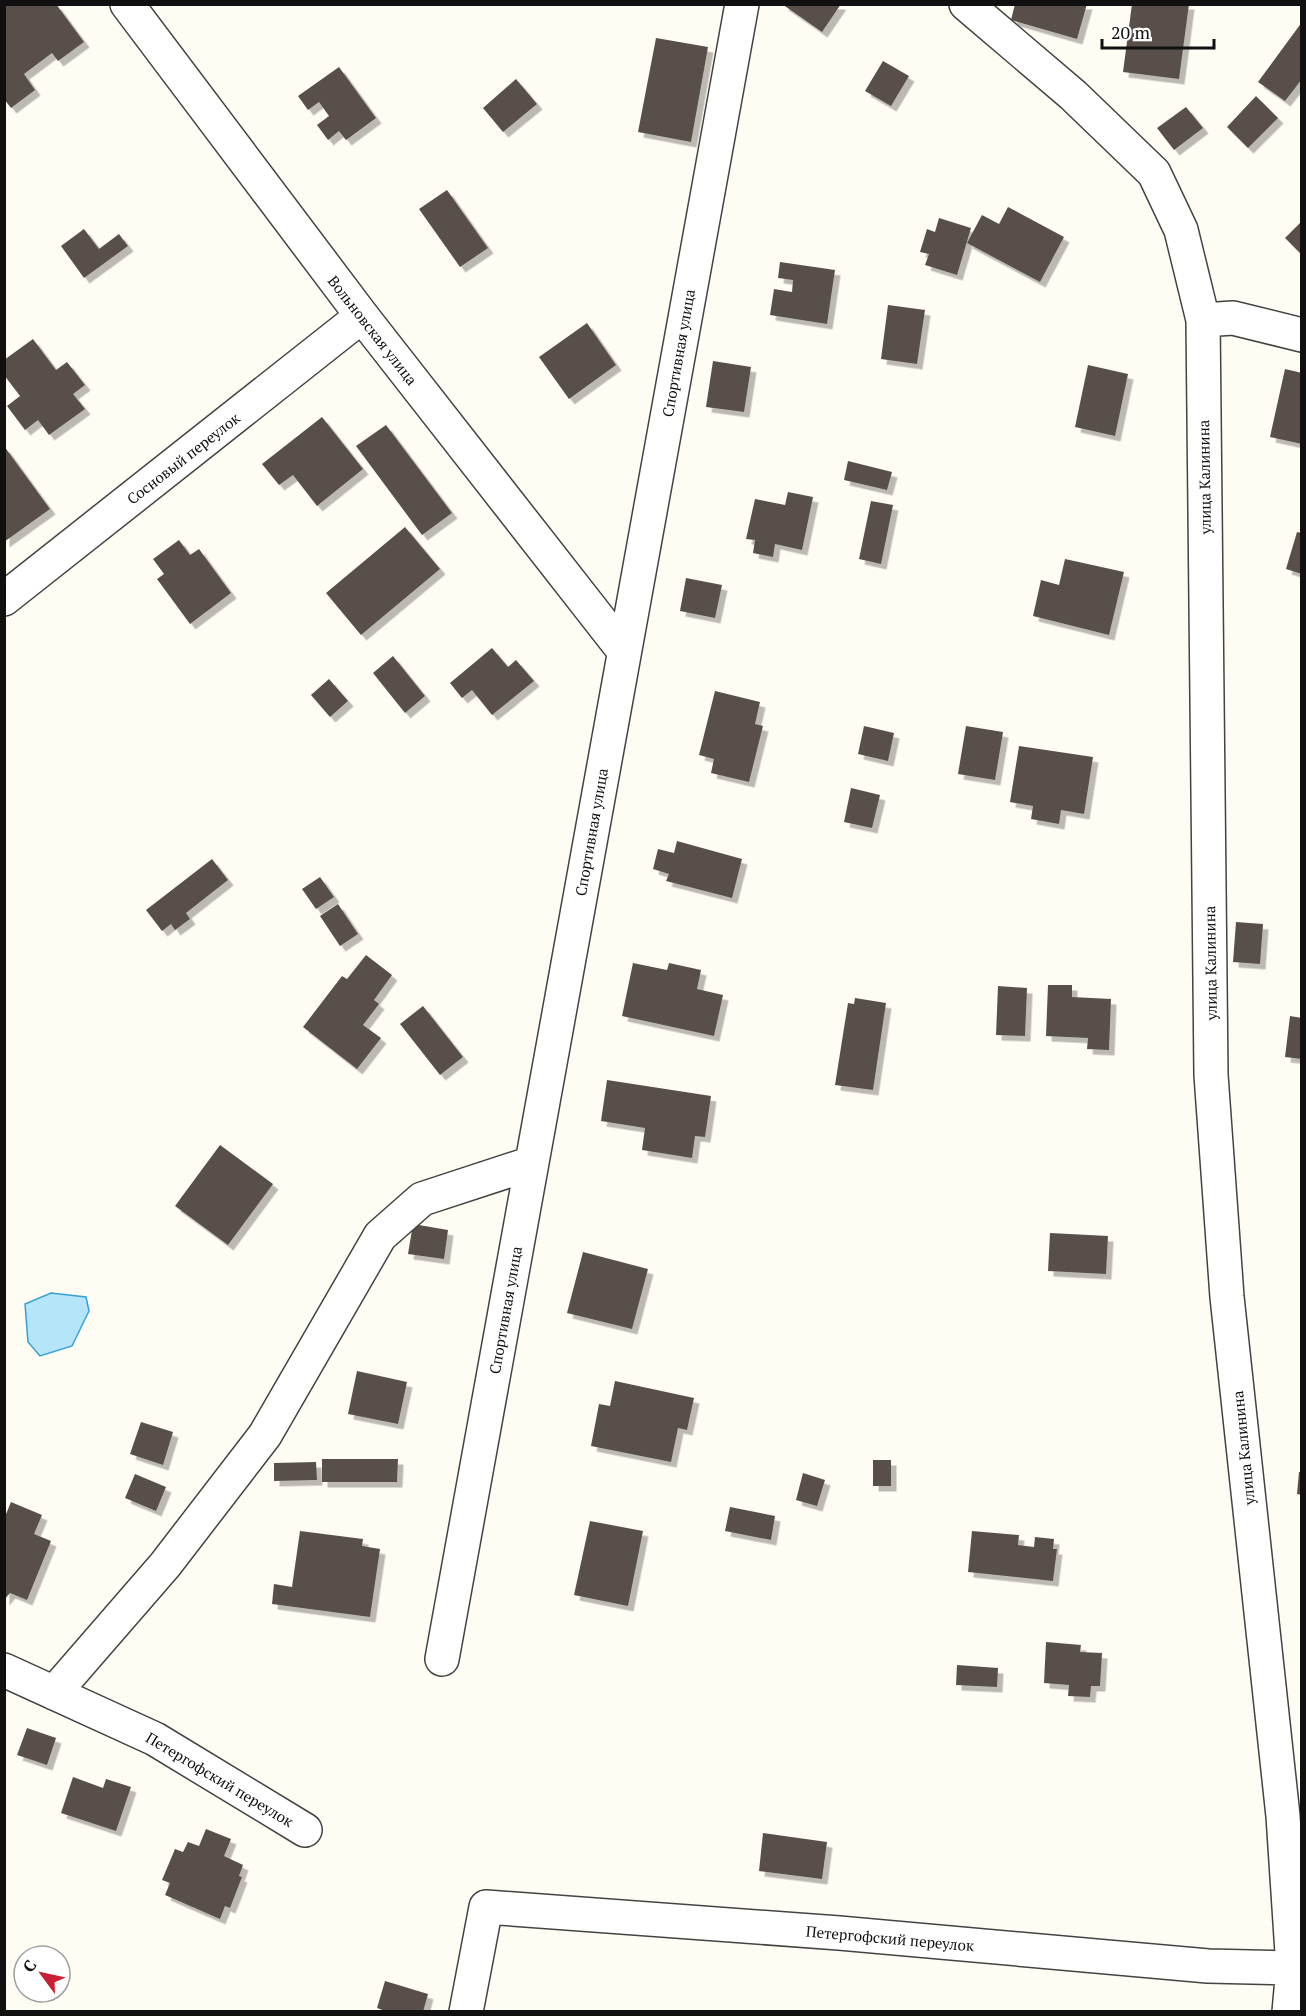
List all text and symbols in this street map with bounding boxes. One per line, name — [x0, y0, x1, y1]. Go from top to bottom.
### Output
scale bar — [1102, 12, 1214, 50]
text: 20 m — [1111, 20, 1151, 44]
street label: Вольновская улица — [324, 271, 422, 389]
street label: Спортивная улица — [657, 287, 699, 419]
street label: Сосновый переулок — [122, 407, 244, 508]
street label: улица Калинина — [1193, 419, 1215, 536]
street label: Спортивная улица — [570, 766, 612, 898]
street label: улица Калинина — [1199, 905, 1221, 1022]
street label: Спортивная улица — [484, 1244, 526, 1376]
street label: улица Калинина — [1227, 1390, 1259, 1507]
street label: Петергофский переулок — [143, 1727, 298, 1831]
street label: Петергофский переулок — [805, 1921, 976, 1955]
north arrow — [12, 1944, 72, 2004]
text: С — [17, 1955, 41, 1976]

